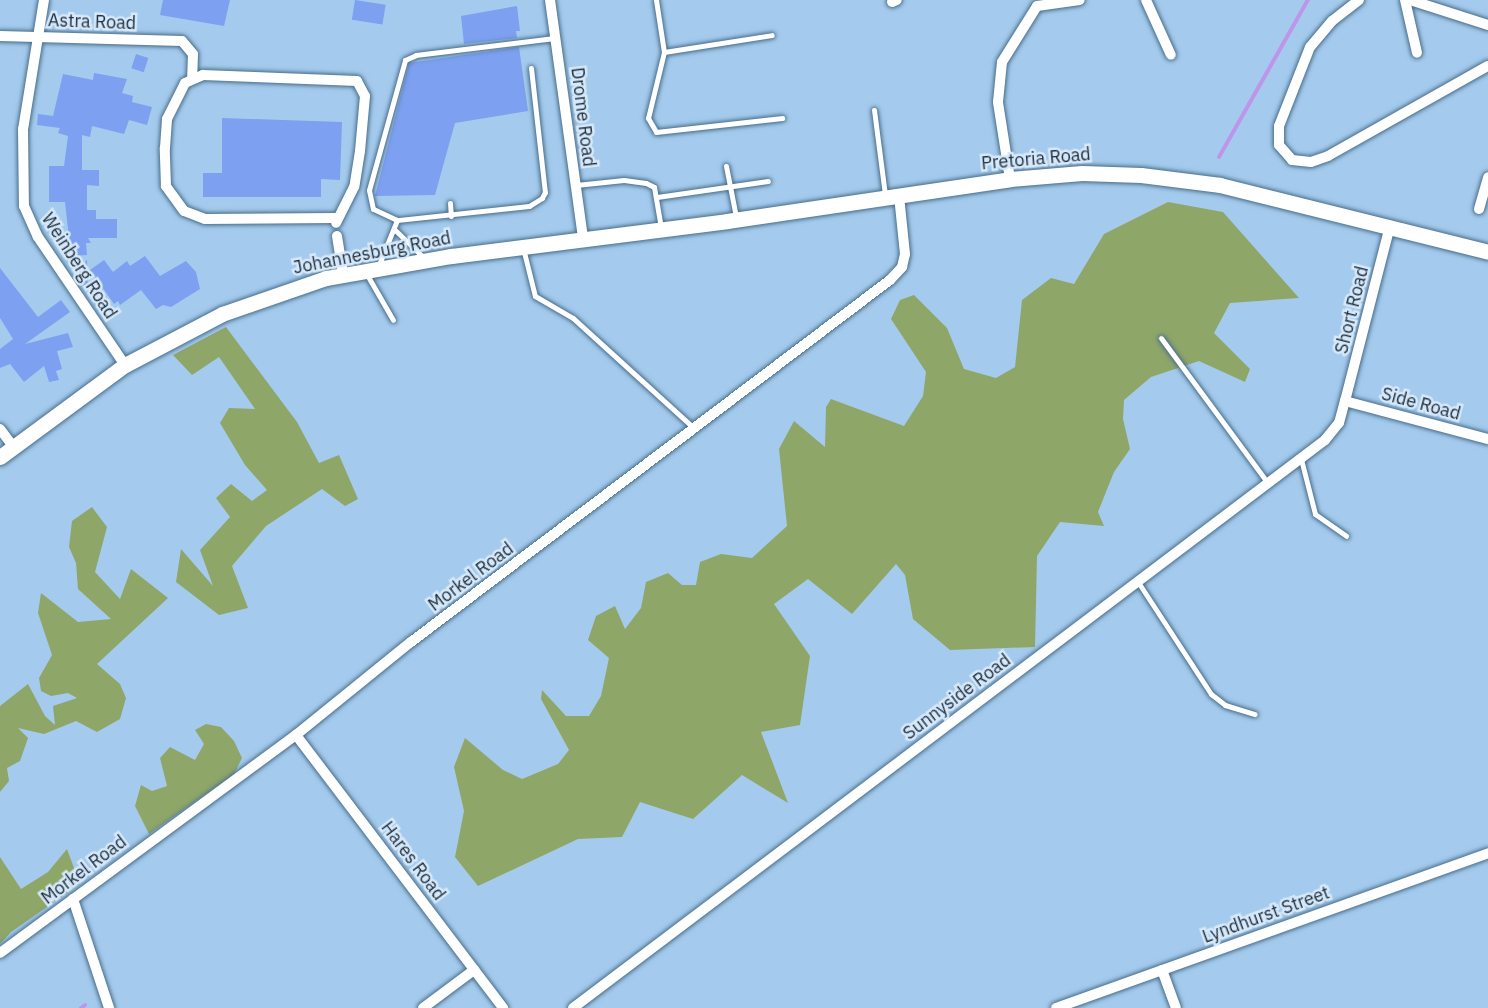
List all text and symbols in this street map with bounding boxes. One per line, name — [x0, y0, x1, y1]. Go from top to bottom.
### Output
street label: Astra Road — [48, 10, 136, 34]
street label: Drome Road — [566, 66, 600, 168]
street label: Pretoria Road — [980, 143, 1092, 175]
street label: Weinberg Road — [37, 209, 121, 323]
street label: Johannesburg Road — [291, 227, 453, 279]
street label: Short Road — [1331, 264, 1373, 356]
street label: Side Road — [1379, 383, 1463, 425]
street label: Morkel Road — [424, 538, 518, 616]
street label: Sunnyside Road — [899, 650, 1015, 744]
street label: Hares Road — [376, 817, 450, 905]
street label: Morkel Road — [37, 831, 131, 909]
street label: Lyndhurst Street — [1200, 882, 1332, 948]

